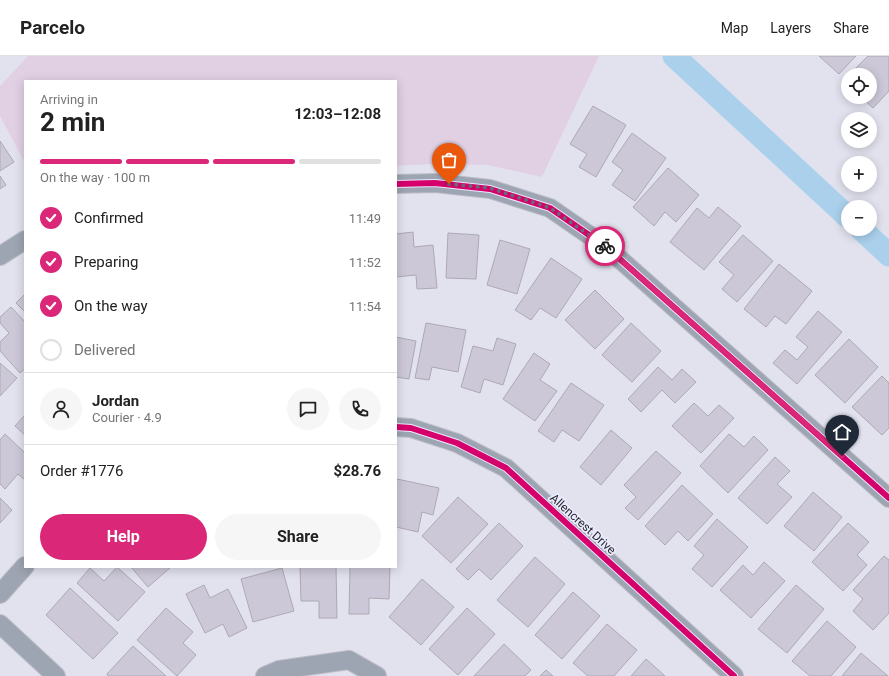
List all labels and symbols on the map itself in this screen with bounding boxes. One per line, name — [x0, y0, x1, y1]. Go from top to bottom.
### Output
pin — [432, 143, 466, 184]
courier — [585, 226, 625, 266]
pin — [825, 415, 859, 456]
street label: Allencrest Drive — [547, 491, 619, 557]

